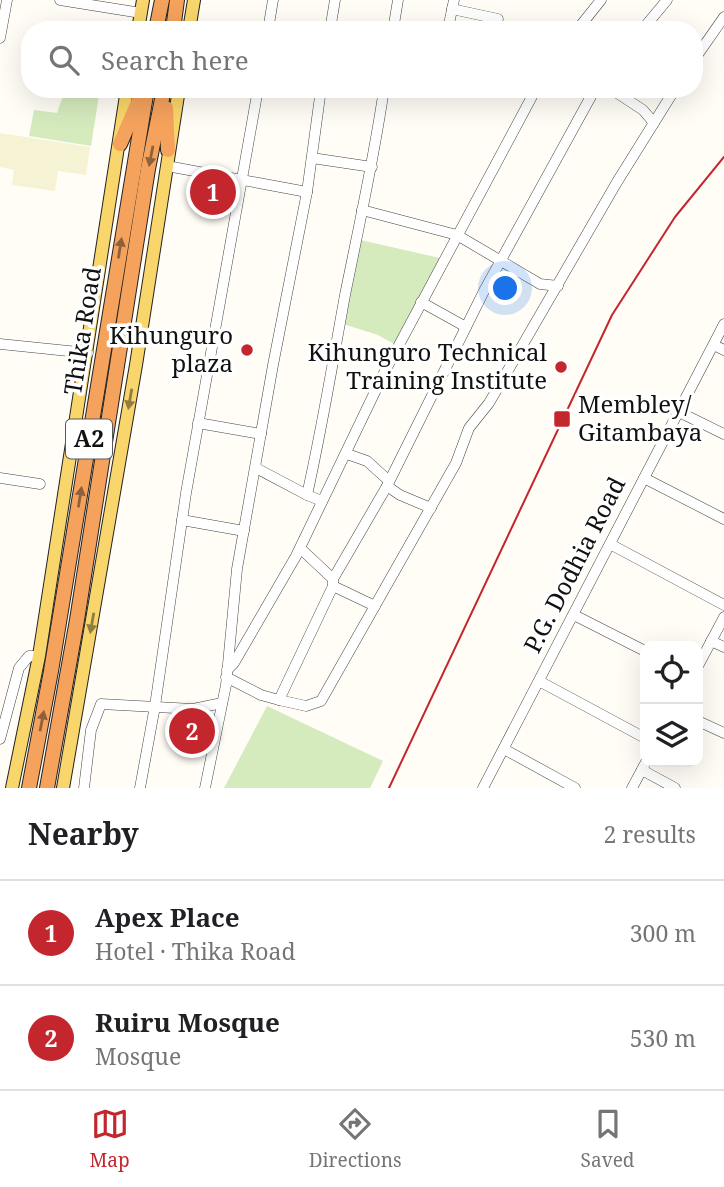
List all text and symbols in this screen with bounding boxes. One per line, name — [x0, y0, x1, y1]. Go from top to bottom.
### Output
search box — [21, 21, 703, 98]
icon: search — [45, 41, 83, 79]
text: Search here — [101, 42, 249, 78]
one-way arrow — [145, 145, 156, 167]
pin: 1 — [190, 166, 236, 218]
one-way arrow — [115, 237, 126, 259]
street label: Thika Road — [55, 264, 108, 397]
your location — [488, 271, 522, 305]
place label: Kihunguro plaza — [109, 318, 233, 379]
place label: Kihunguro Technical Training Institute — [308, 335, 548, 396]
marker: Kihunguro plaza — [239, 342, 255, 358]
marker: Kihunguro Technical Training Institute — [553, 359, 569, 375]
place label: Membley/ Gitambaya — [578, 387, 702, 448]
one-way arrow — [124, 388, 135, 410]
marker: Membley/ Gitambaya — [552, 409, 572, 429]
road number: A2 — [66, 420, 112, 458]
street label: P.G. Dodhia Road — [515, 471, 632, 658]
one-way arrow — [74, 485, 85, 507]
one-way arrow — [86, 612, 97, 634]
map controls — [640, 641, 703, 767]
button: locate — [640, 641, 703, 704]
button: layers — [640, 704, 703, 767]
pin: 2 — [169, 705, 215, 757]
one-way arrow — [37, 710, 48, 732]
text: Nearby — [28, 813, 139, 854]
text: 2 results — [603, 818, 696, 850]
text: Apex Place — [95, 899, 240, 935]
text: 1 — [45, 917, 58, 949]
text: 300 m — [630, 917, 696, 949]
text: Hotel · Thika Road — [95, 935, 296, 967]
text: Ruiru Mosque — [95, 1004, 280, 1040]
text: 2 — [45, 1022, 58, 1054]
text: 530 m — [630, 1022, 696, 1054]
text: Mosque — [95, 1040, 181, 1072]
tab: Map — [90, 1105, 130, 1173]
tab: Directions — [309, 1105, 402, 1173]
tab: Saved — [581, 1105, 634, 1173]

